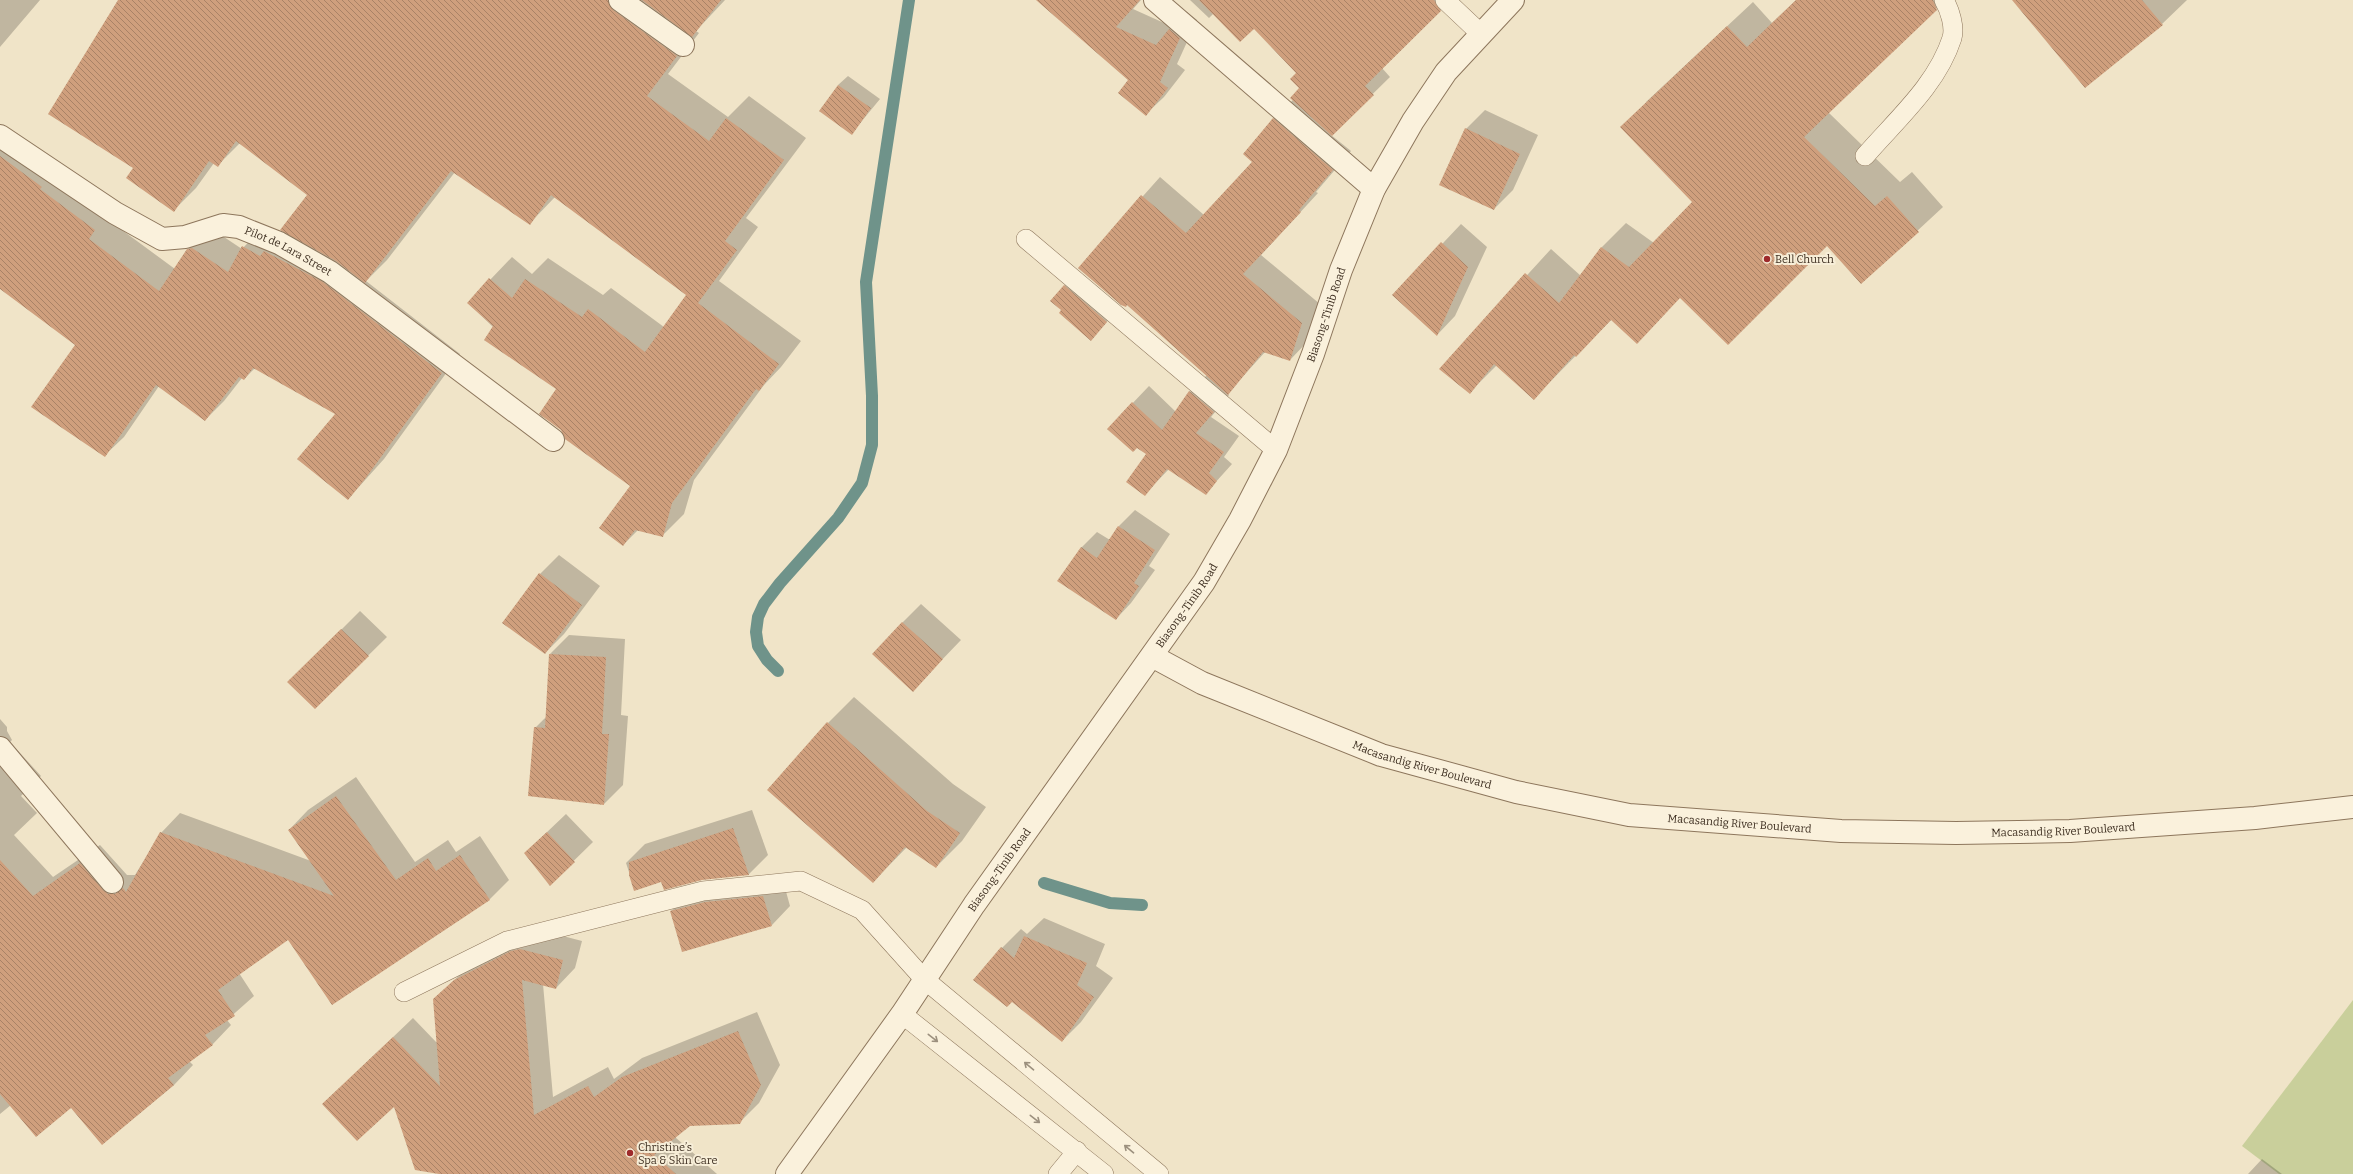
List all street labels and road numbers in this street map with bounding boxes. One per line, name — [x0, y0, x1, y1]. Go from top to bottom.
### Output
street label: Pilot de Lara Street — [243, 224, 334, 279]
street label: Biasong-Tinib Road — [1304, 265, 1349, 364]
street label: Biasong-Tinib Road — [1153, 561, 1221, 650]
street label: Macasandig River Boulevard — [1351, 738, 1493, 792]
street label: Macasandig River Boulevard — [1667, 812, 1812, 836]
street label: Macasandig River Boulevard — [1991, 820, 2136, 839]
street label: Biasong-Tinib Road — [965, 825, 1034, 914]

